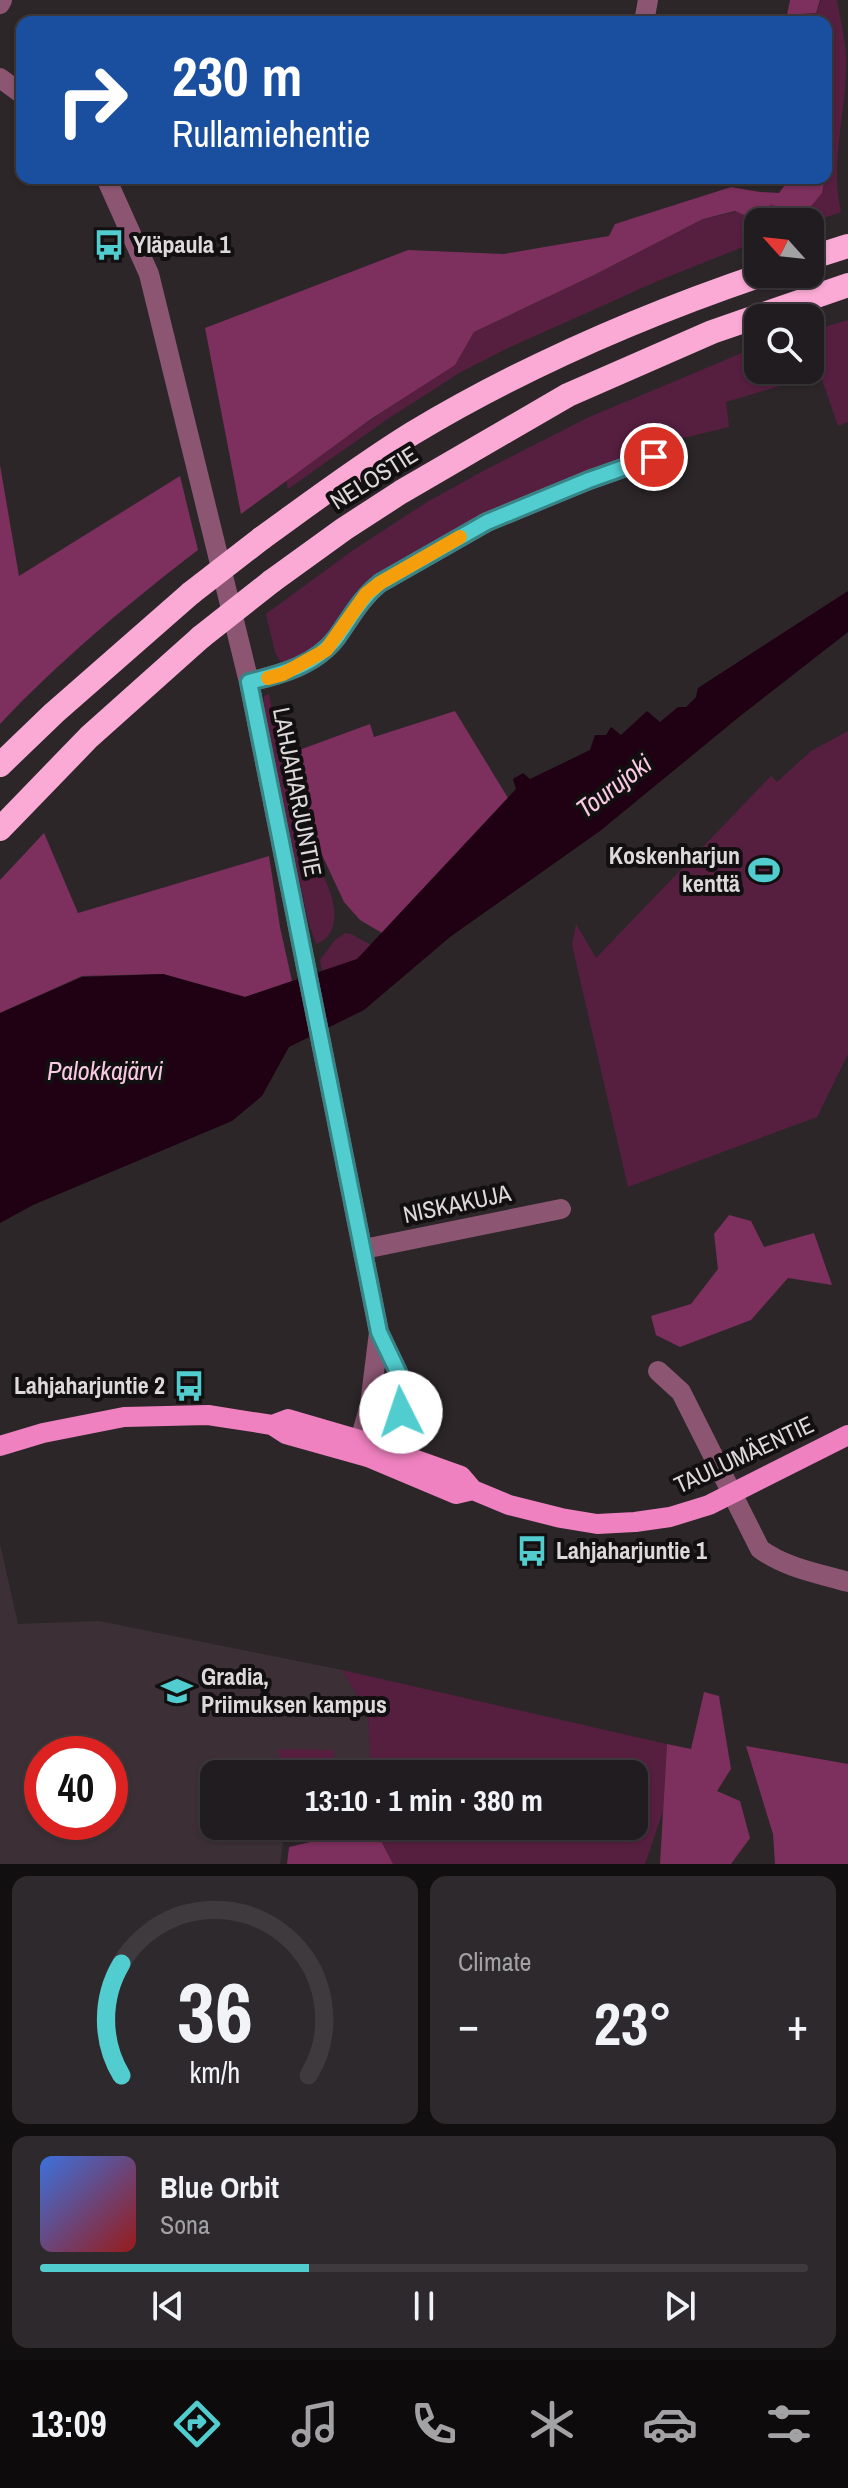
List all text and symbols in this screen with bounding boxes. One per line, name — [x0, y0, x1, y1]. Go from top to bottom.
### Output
text: 230 m — [172, 38, 302, 113]
icon: right — [40, 48, 144, 152]
text: Rullamiehentie — [172, 110, 371, 158]
north arrow — [744, 208, 824, 288]
map controls — [744, 208, 824, 384]
bus stop icon: Yläpaula 1 — [92, 228, 126, 262]
place label: Yläpaula 1 — [133, 228, 230, 260]
button: search — [744, 304, 824, 384]
pin — [620, 423, 688, 491]
icon: arrive — [632, 435, 676, 479]
street label: NELOSTIE — [324, 438, 423, 517]
street label: LAHJAHARJUNTIE — [266, 704, 330, 879]
water label: Tourujoki — [569, 746, 659, 825]
place label: Koskenharjun kenttä — [609, 839, 740, 899]
sports icon: Koskenharjun kenttä — [747, 853, 781, 887]
water label: Palokkajärvi — [47, 1053, 163, 1088]
street label: NISKAKUJA — [400, 1176, 514, 1230]
place label: Lahjaharjuntie 2 — [14, 1369, 165, 1401]
bus stop icon: Lahjaharjuntie 2 — [172, 1369, 206, 1403]
position arrow — [359, 1370, 443, 1454]
street label: TAULUMÄENTIE — [669, 1408, 819, 1500]
bus stop icon: Lahjaharjuntie 1 — [515, 1534, 549, 1568]
place label: Lahjaharjuntie 1 — [556, 1534, 707, 1566]
place label: Gradia, Priimuksen kampus — [201, 1660, 387, 1720]
school or university icon: Gradia, Priimuksen kampus — [160, 1674, 194, 1708]
speed limit sign: 40 — [24, 1736, 128, 1840]
text: 13:10 · 1 min · 380 m — [305, 1780, 543, 1820]
text: Climate — [458, 1944, 531, 1979]
text: 36 — [177, 1956, 253, 2068]
text: 23° — [594, 1983, 672, 2064]
text: − — [458, 1994, 479, 2054]
text: + — [787, 1994, 808, 2054]
text: km/h — [190, 2053, 240, 2092]
text: Blue Orbit — [160, 2167, 279, 2207]
text: Sona — [160, 2207, 210, 2242]
icon: previous — [146, 2284, 190, 2328]
icon: pause — [402, 2284, 446, 2328]
icon: next — [658, 2284, 702, 2328]
icon: directions — [169, 2396, 225, 2452]
icon: music — [287, 2396, 343, 2452]
icon: phone — [406, 2396, 462, 2452]
icon: climate — [524, 2396, 580, 2452]
icon: car — [642, 2396, 698, 2452]
icon: filters — [761, 2396, 817, 2452]
text: 13:09 — [31, 2400, 107, 2448]

